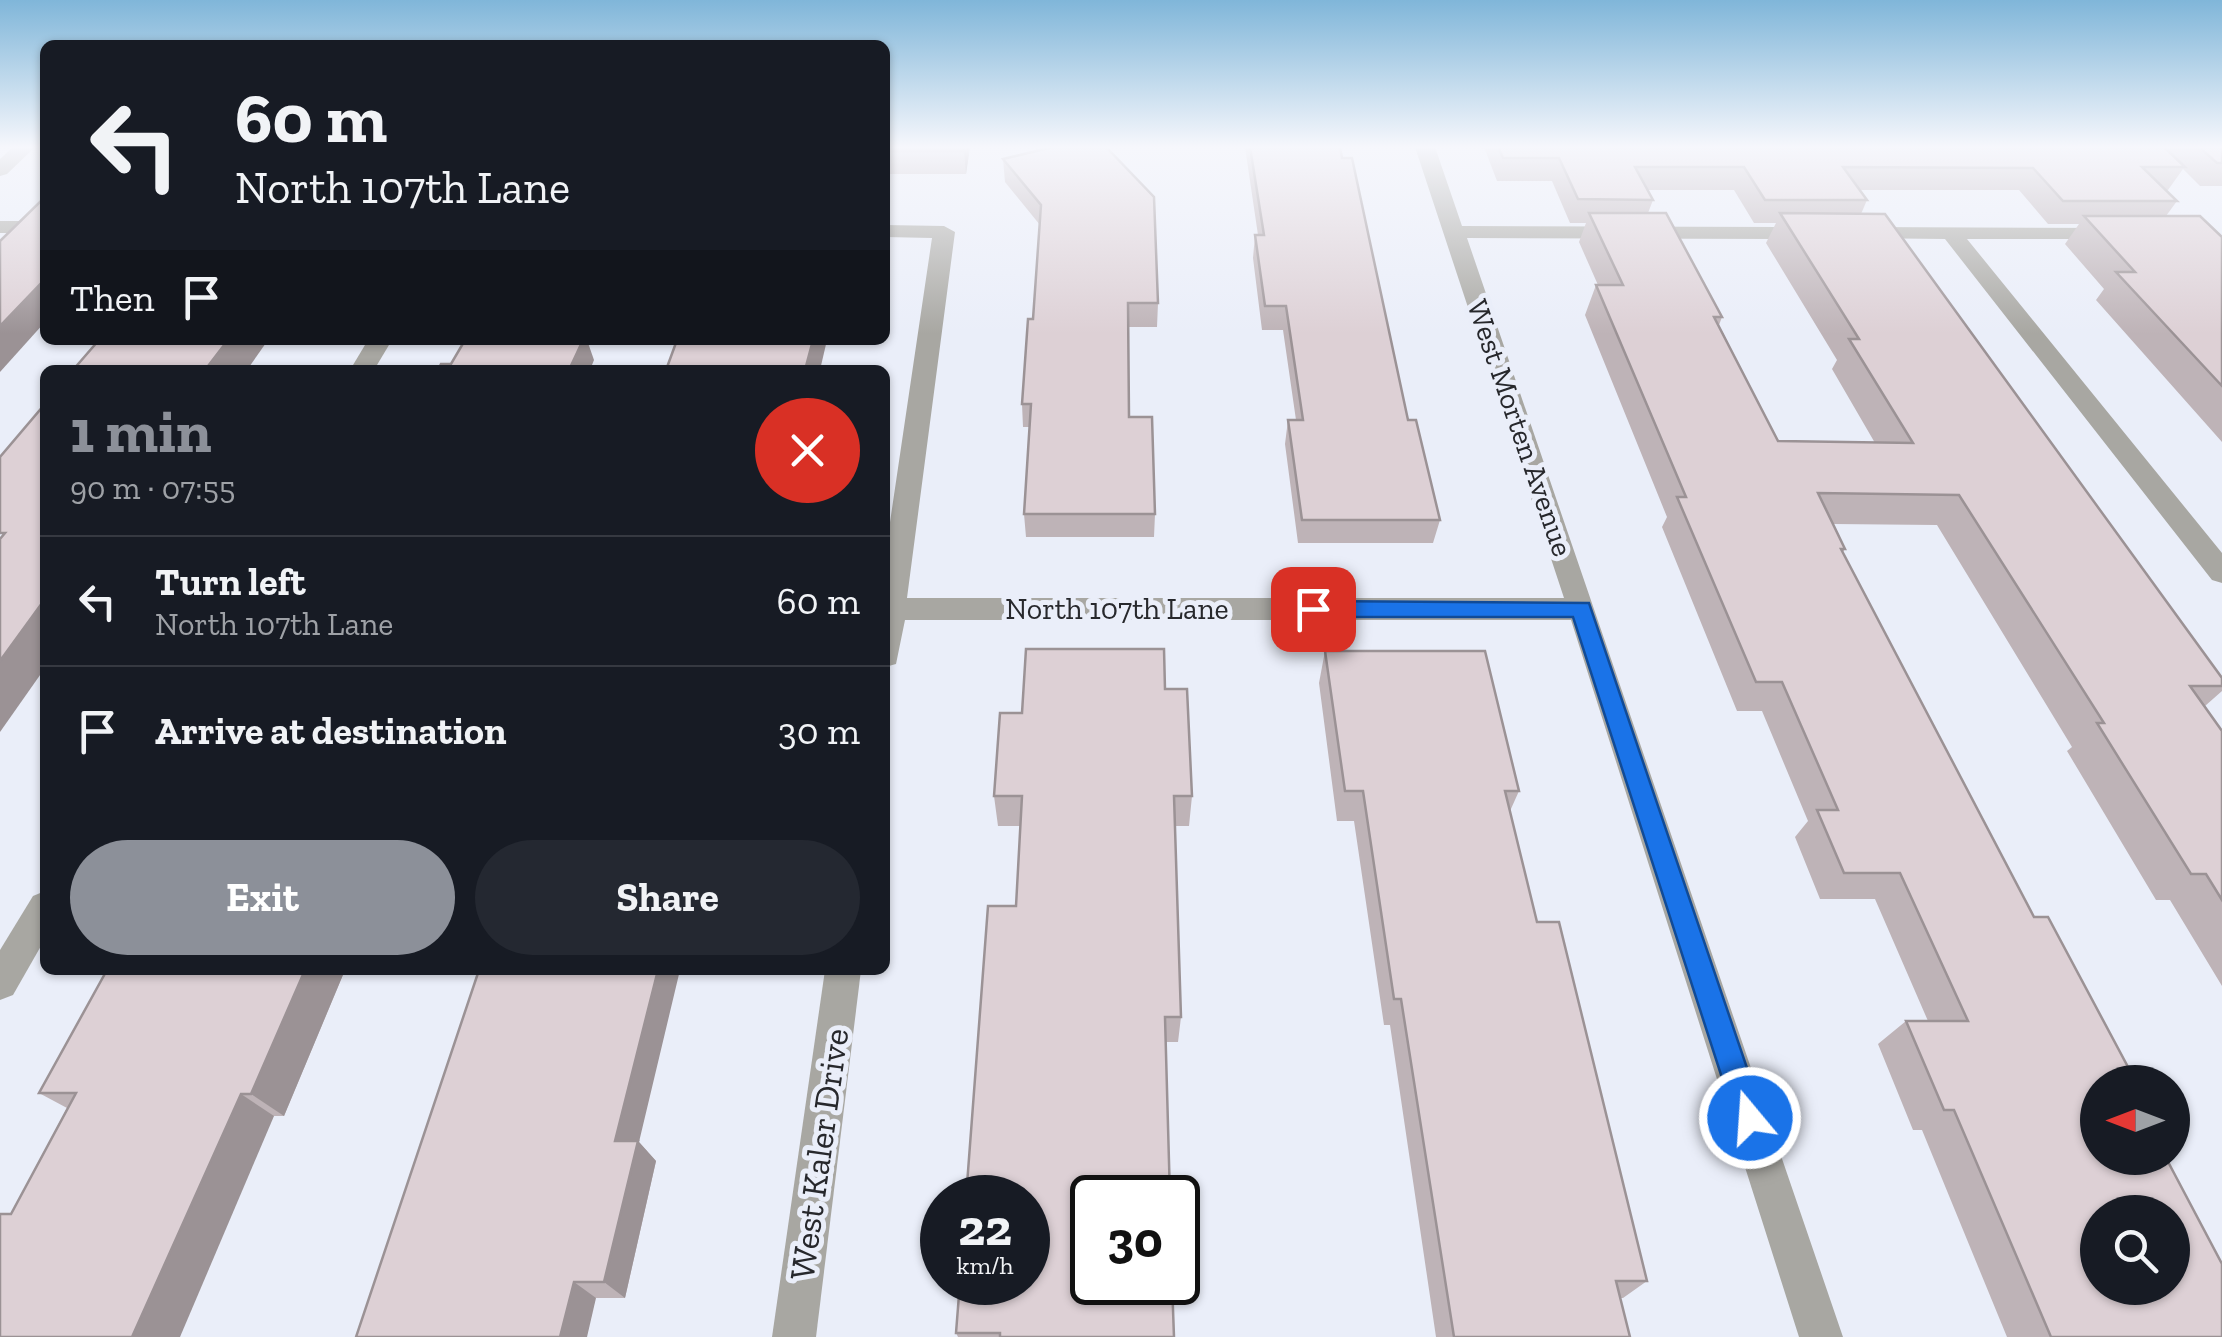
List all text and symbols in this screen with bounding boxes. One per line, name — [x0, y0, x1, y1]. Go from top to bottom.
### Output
text: 60 m — [235, 76, 387, 160]
icon: left — [70, 80, 200, 210]
text: North 107th Lane — [235, 161, 570, 215]
icon: arrive — [174, 270, 229, 325]
text: Then — [70, 275, 154, 321]
street label: West Morten Avenue — [1459, 295, 1581, 561]
text: 1 min — [70, 395, 212, 467]
button: close — [755, 398, 860, 503]
text: 90 m · 07:55 — [70, 469, 235, 507]
text: Turn left — [155, 559, 306, 605]
pin — [1271, 567, 1356, 652]
icon: left — [70, 574, 125, 629]
text: 60 m — [777, 578, 860, 624]
icon: arrive — [1286, 582, 1341, 637]
street label: North 107th Lane — [1005, 591, 1229, 627]
text: North 107th Lane — [155, 605, 393, 643]
icon: arrive — [70, 704, 125, 759]
text: Arrive at destination — [155, 708, 506, 754]
text: 30 m — [778, 708, 860, 754]
button: Exit — [70, 840, 455, 955]
button: Share — [475, 840, 860, 955]
street label: West Kaler Drive — [781, 1026, 857, 1282]
north arrow — [2080, 1065, 2190, 1175]
map controls — [2080, 1065, 2190, 1305]
position arrow — [1698, 1066, 1802, 1170]
speed limit sign: 30 — [1070, 1175, 1200, 1305]
button: search — [2080, 1195, 2190, 1305]
text: 22 — [958, 1198, 1012, 1258]
text: km/h — [956, 1250, 1014, 1280]

